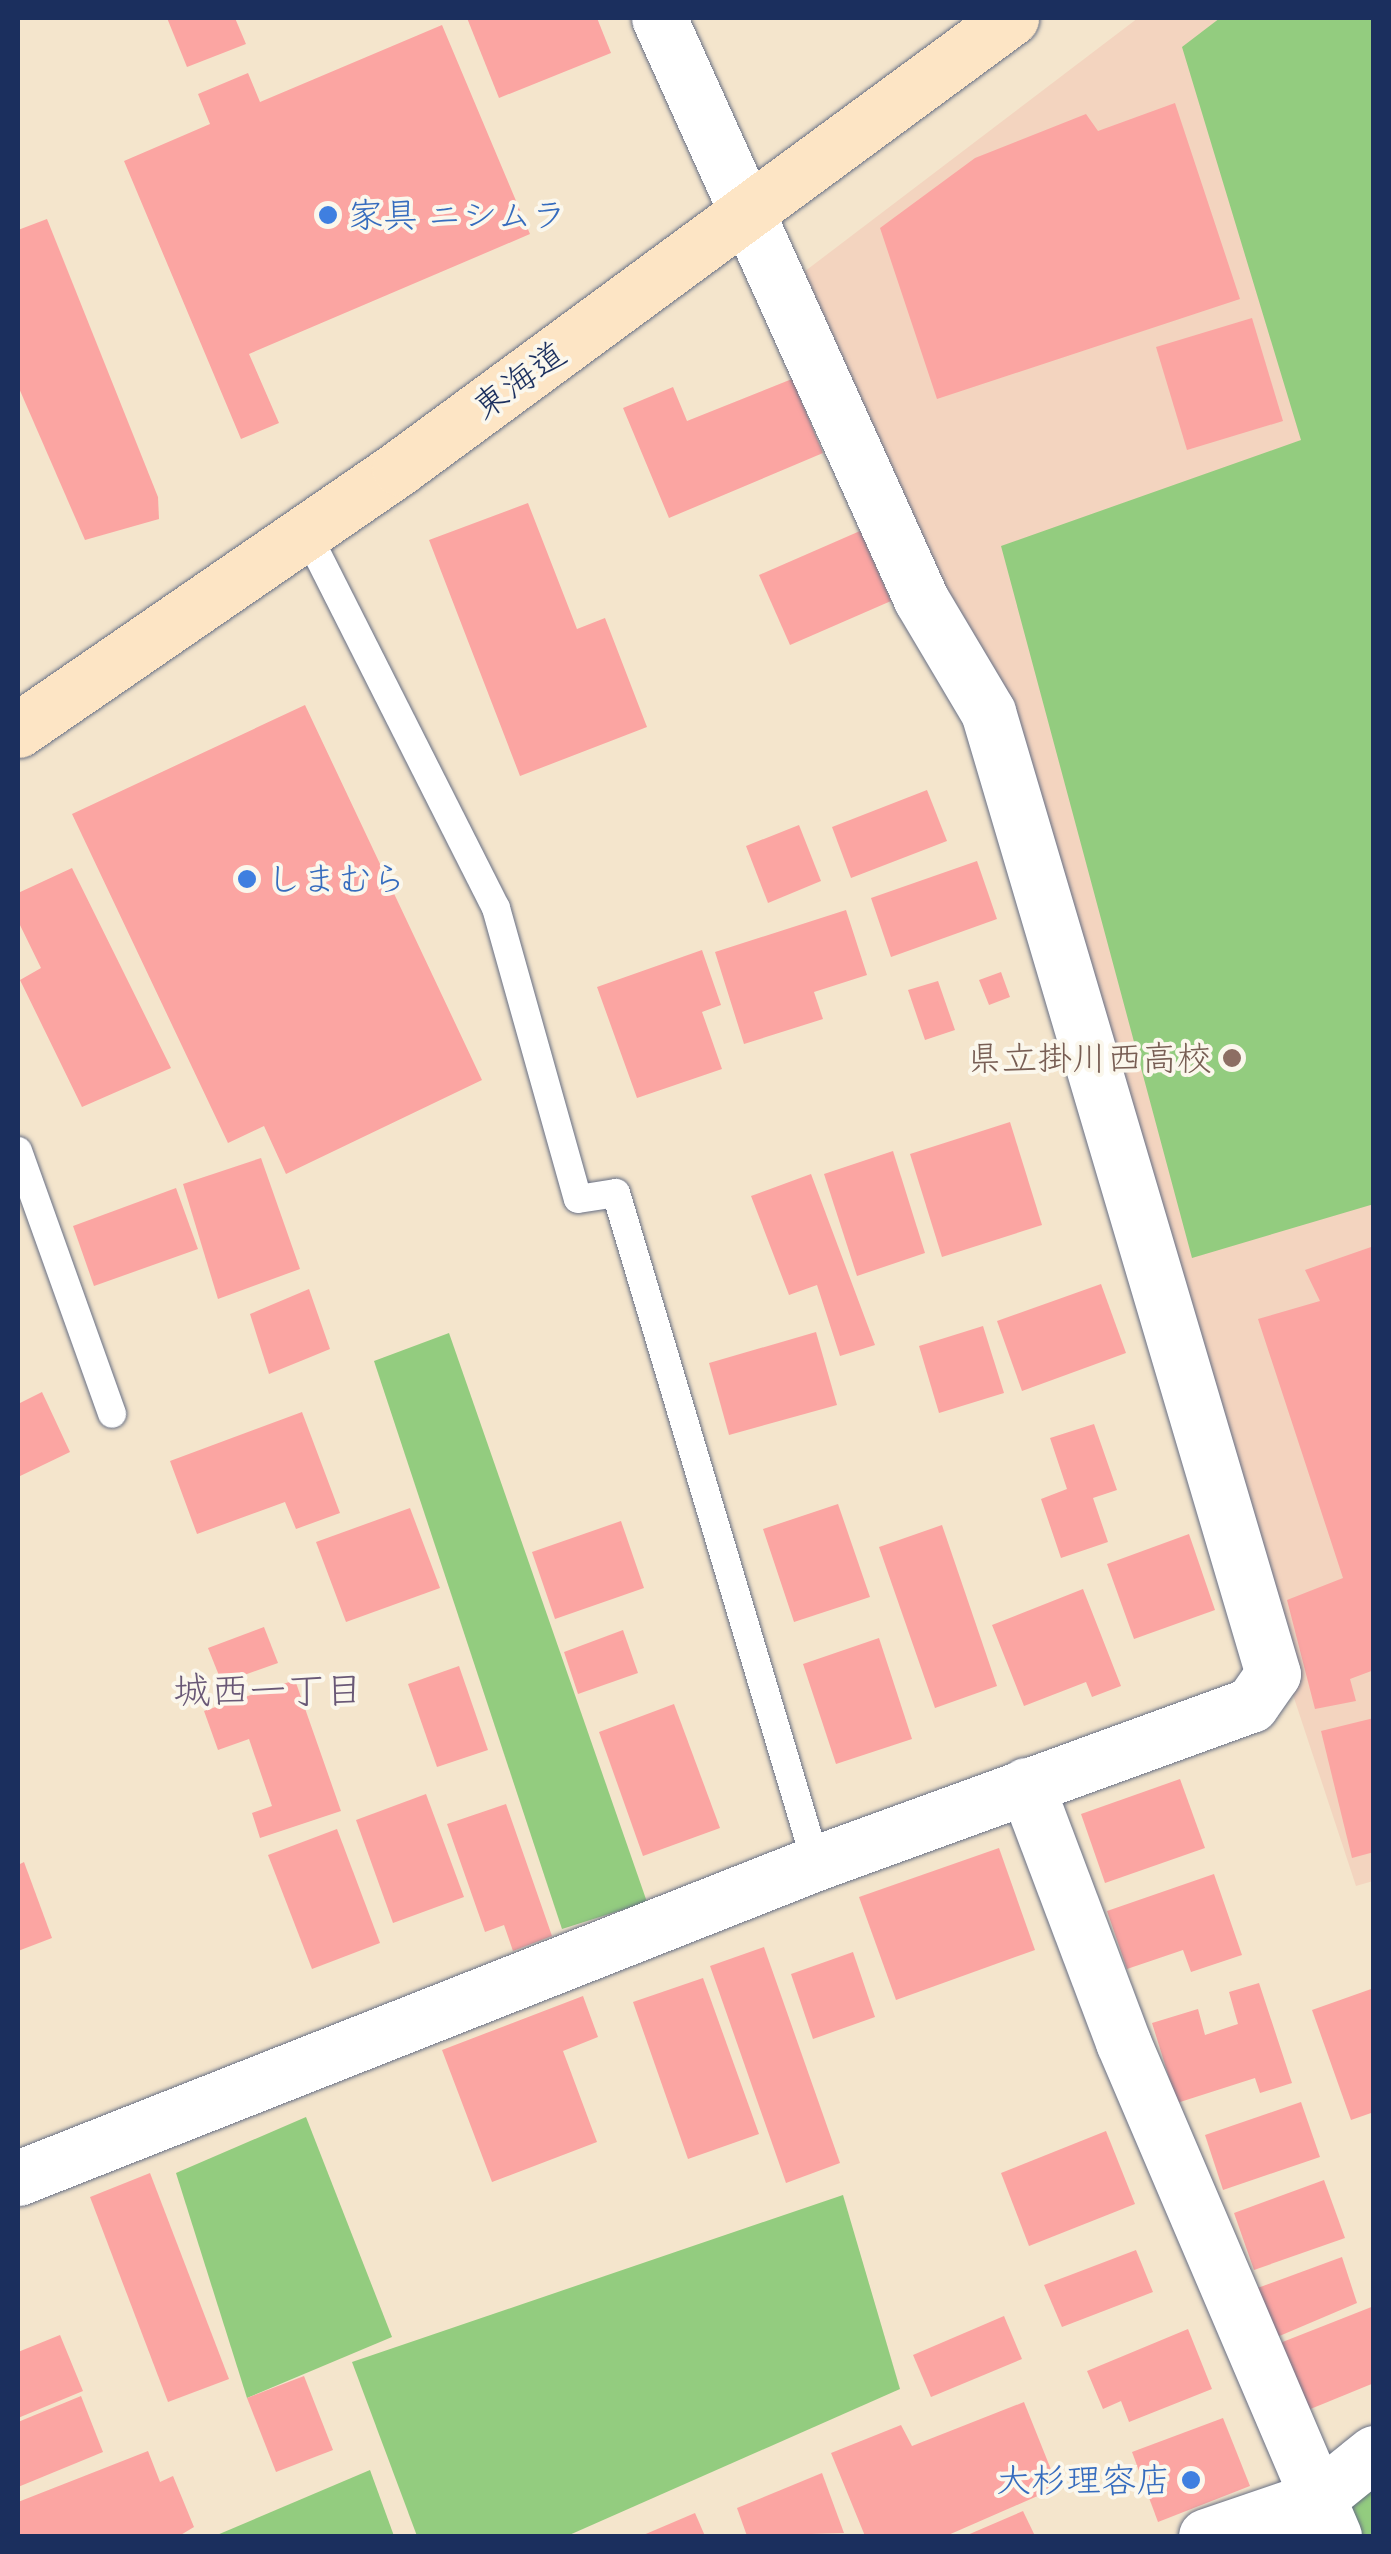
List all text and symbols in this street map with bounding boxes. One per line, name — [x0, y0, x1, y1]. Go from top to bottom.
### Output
place label: 家具 ニシムラ — [348, 194, 567, 236]
marker: 家具 ニシムラ — [317, 204, 339, 226]
street label: 東海道 — [464, 332, 574, 428]
place label: しまむら — [267, 858, 407, 900]
marker: しまむら — [236, 868, 258, 890]
place label: 県立掛川西高校 — [967, 1037, 1212, 1079]
marker: 県立掛川西高校 — [1221, 1047, 1243, 1069]
district label: 城西一丁目 — [173, 1668, 363, 1714]
place label: 大杉理容店 — [996, 2459, 1171, 2501]
marker: 大杉理容店 — [1180, 2469, 1202, 2491]

